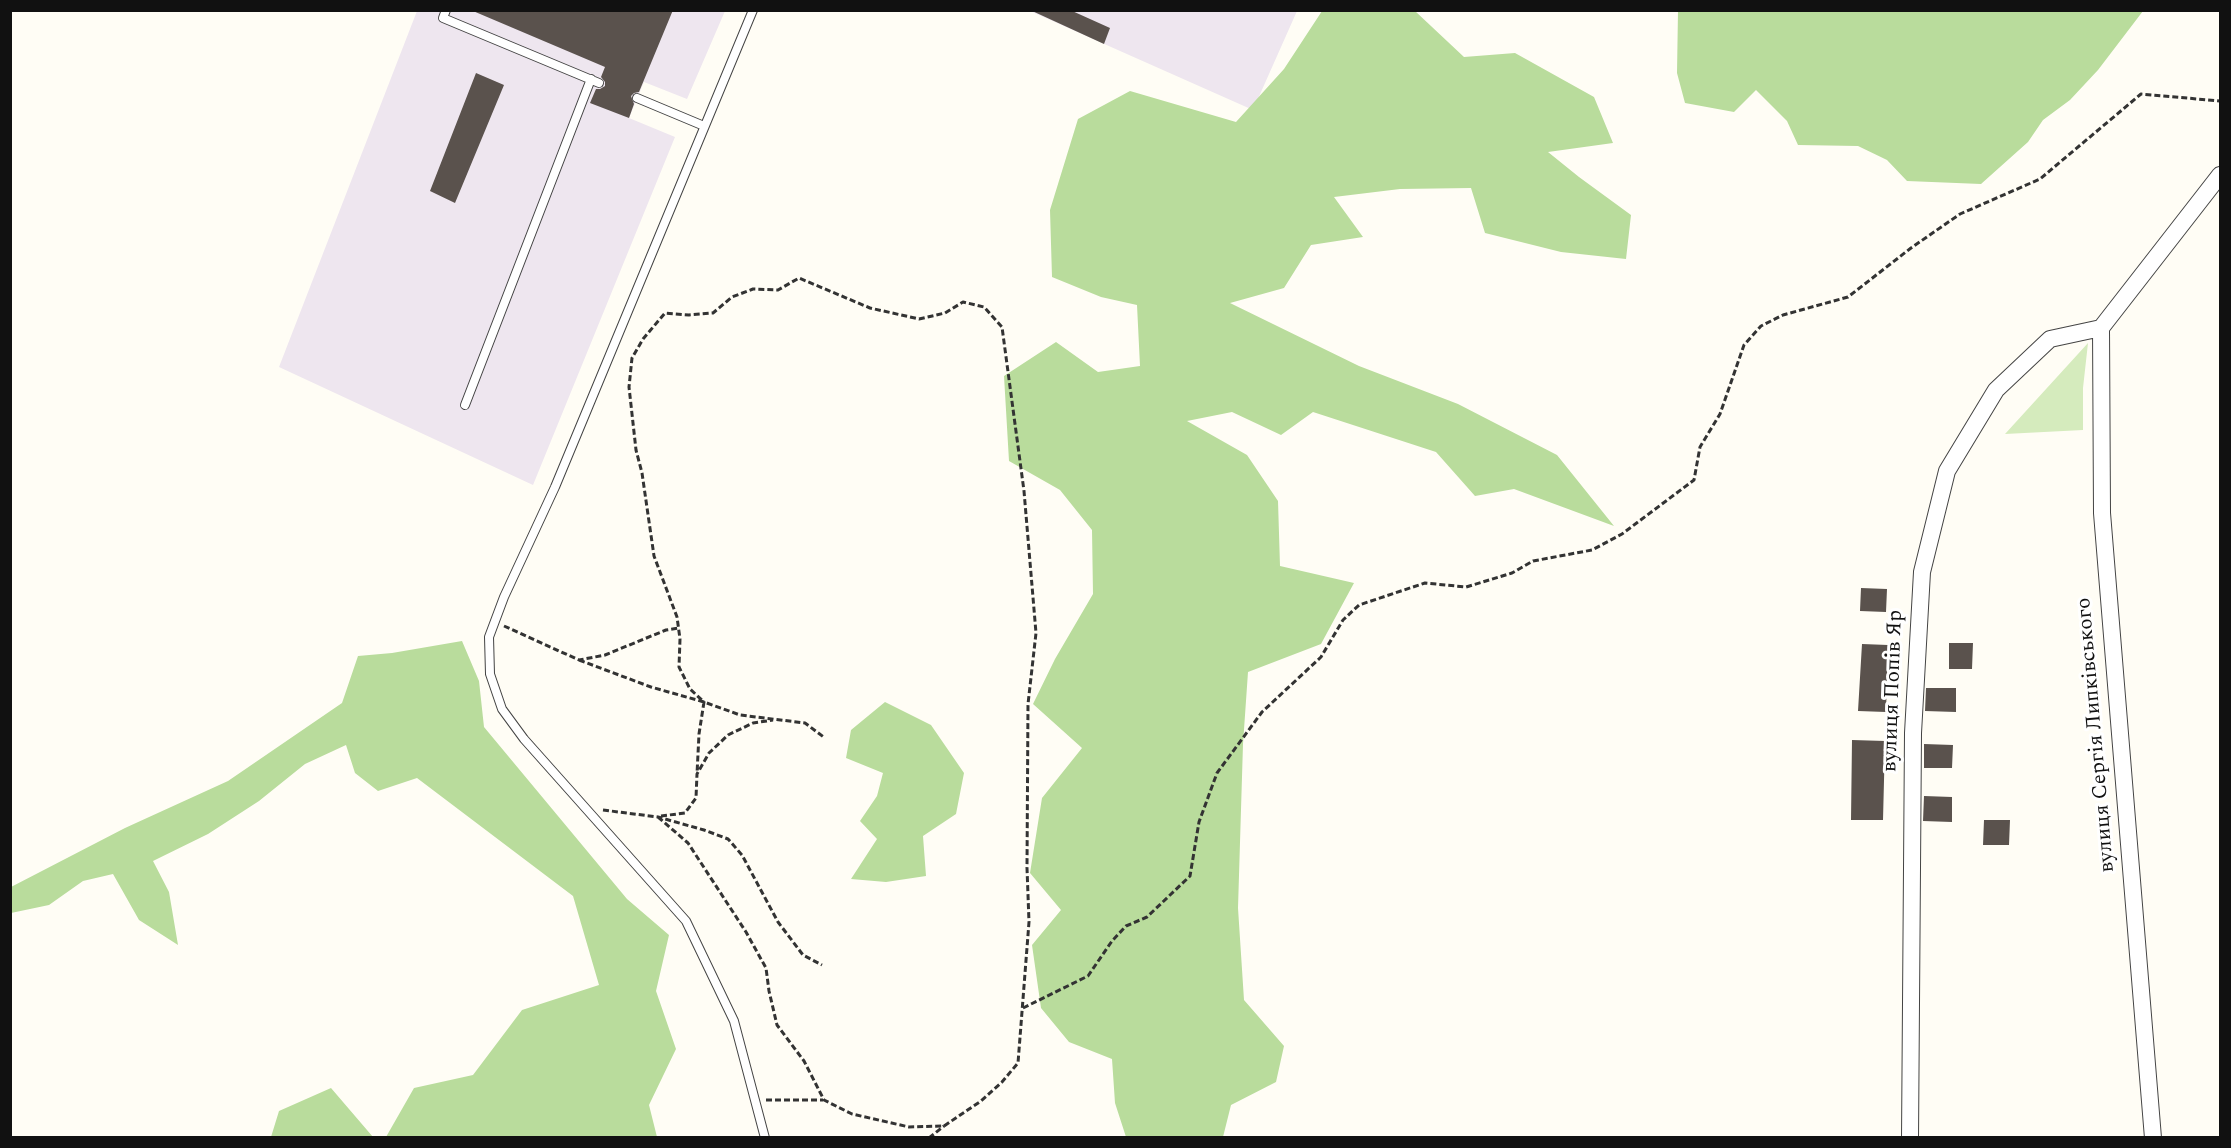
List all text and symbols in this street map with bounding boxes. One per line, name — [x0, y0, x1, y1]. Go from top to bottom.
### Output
street label: вулиця Сергія Липківського — [2072, 596, 2122, 874]
street label: вулиця Попів Яр — [1879, 609, 1909, 773]

